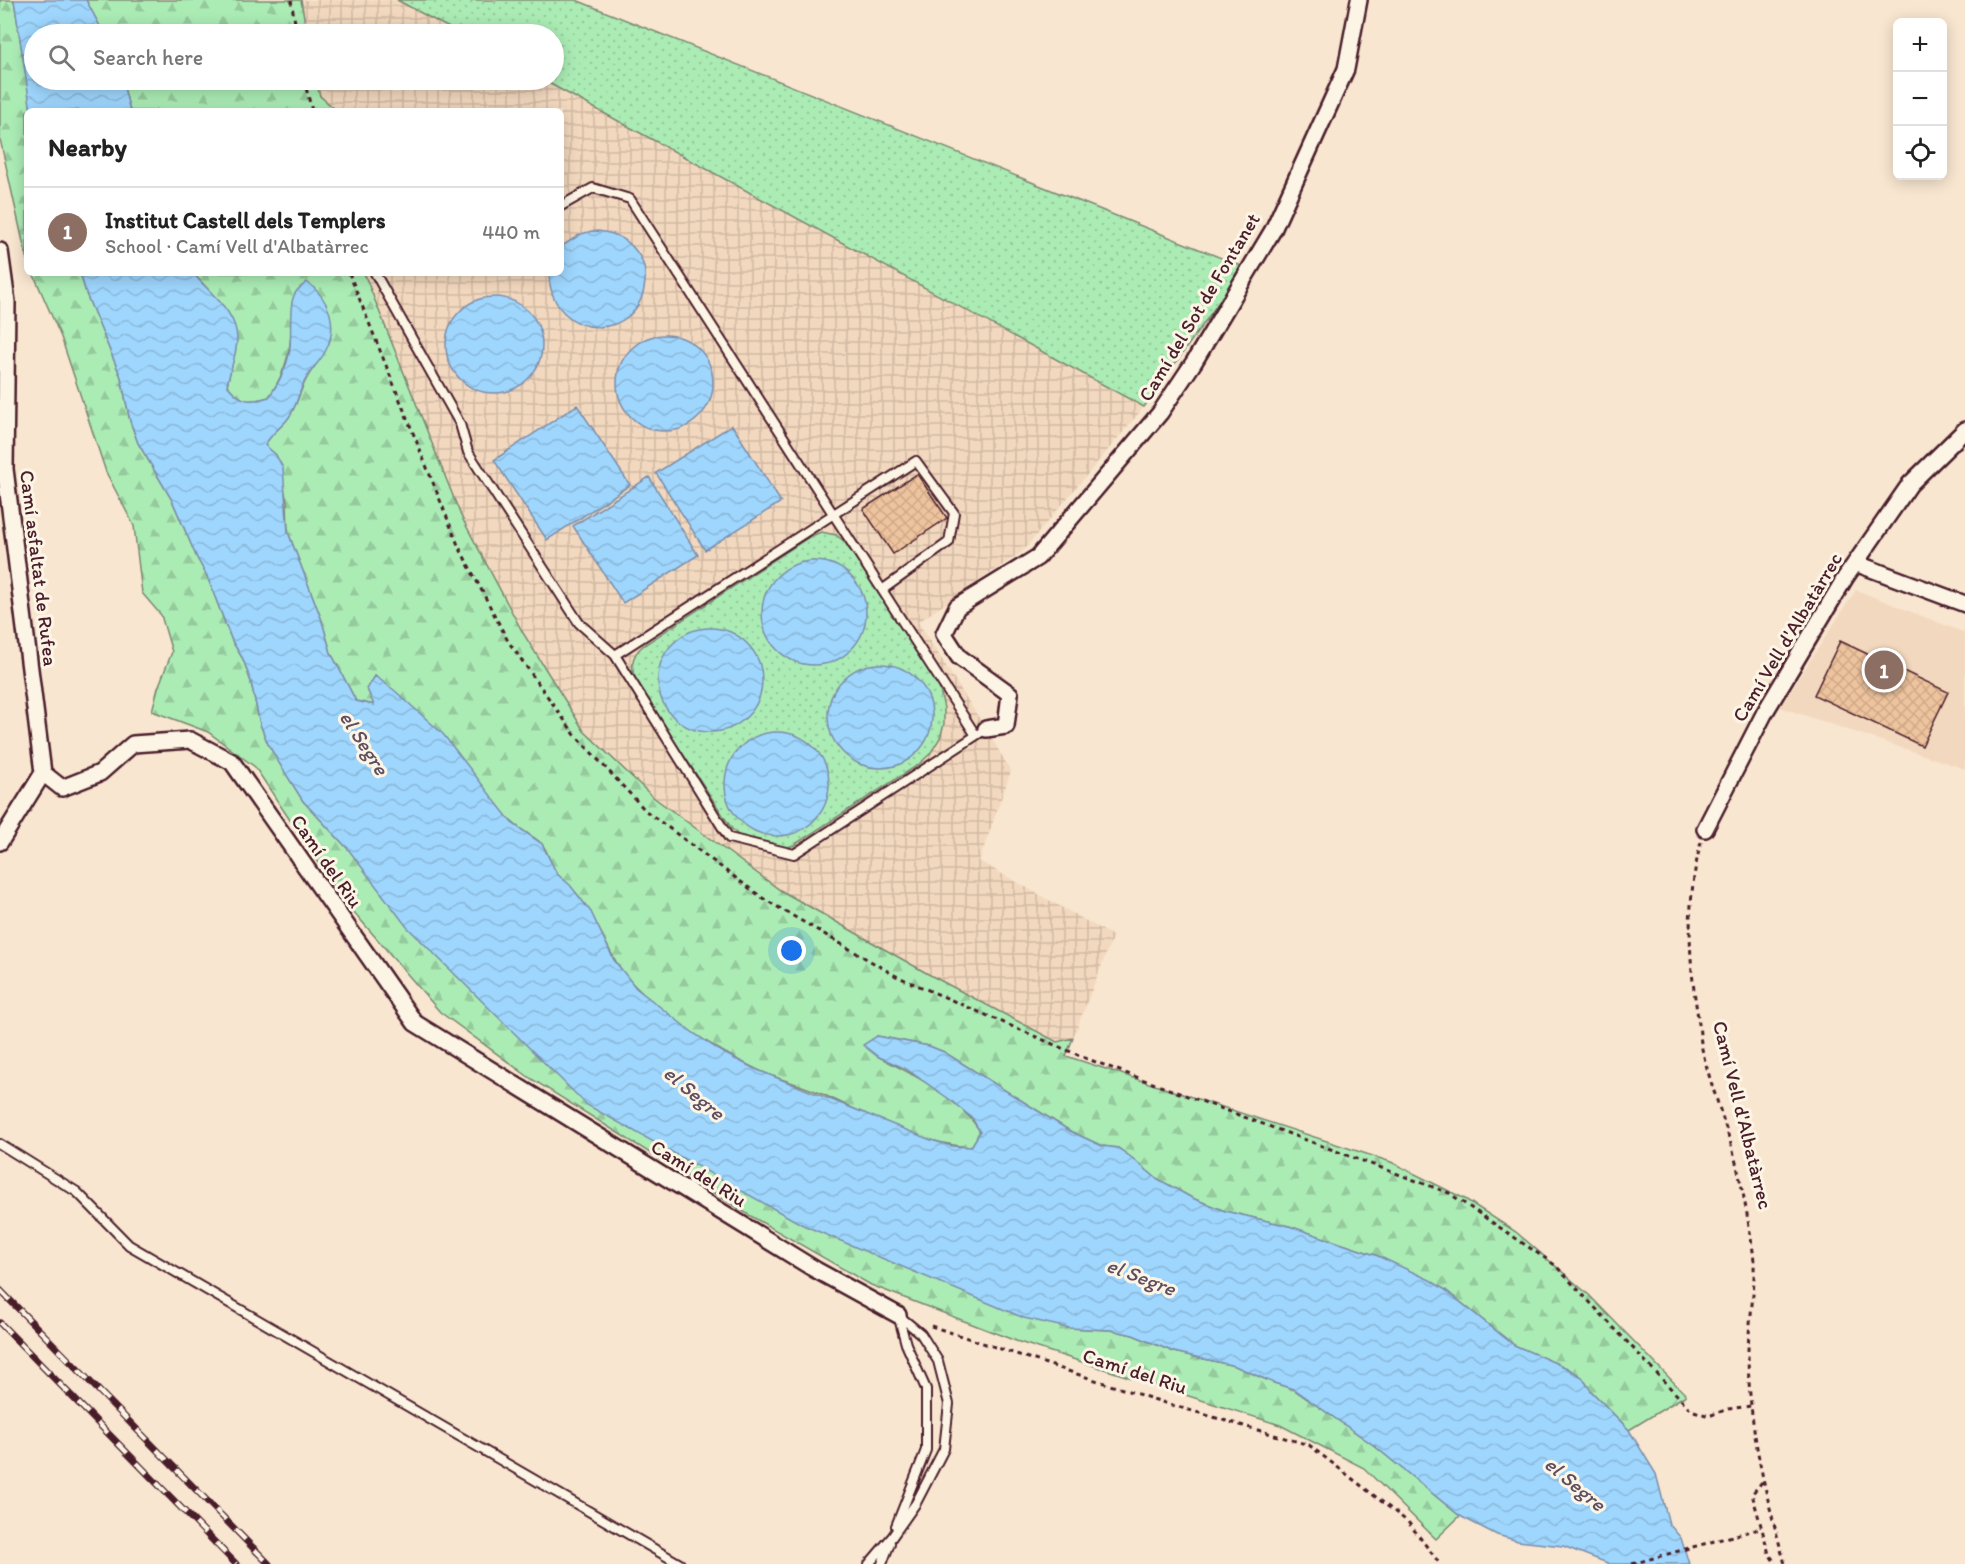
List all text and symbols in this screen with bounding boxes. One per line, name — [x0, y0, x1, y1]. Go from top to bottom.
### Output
map controls — [1893, 18, 1947, 180]
button: + — [1893, 18, 1947, 72]
search box — [24, 24, 564, 90]
icon: search — [45, 41, 78, 74]
text: Search here — [93, 44, 203, 71]
button: − — [1893, 72, 1947, 126]
button: locate — [1893, 126, 1947, 180]
text: Nearby — [48, 131, 127, 163]
text: Institut Castell dels Templers — [105, 207, 386, 234]
street label: Camí del Sot de Fontanet — [1133, 208, 1265, 406]
text: 1 — [63, 220, 72, 244]
text: 440 m — [482, 220, 540, 244]
text: School · Camí Vell d'Albatàrrec — [105, 234, 369, 258]
street label: Camí asfaltat de Rufea — [15, 469, 63, 667]
street label: Camí Vell d'Albatàrrec — [1727, 548, 1847, 726]
pin: 1 — [1864, 648, 1904, 692]
water label: el Segre — [334, 706, 395, 780]
street label: Camí del Riu — [286, 810, 368, 912]
your location — [777, 936, 806, 965]
street label: Camí Vell d'Albatàrrec — [1708, 1018, 1778, 1212]
water label: el Segre — [659, 1060, 730, 1126]
street label: Camí del Riu — [647, 1134, 751, 1212]
water label: el Segre — [1103, 1252, 1180, 1301]
street label: Camí del Riu — [1080, 1343, 1190, 1399]
water label: el Segre — [1540, 1451, 1611, 1517]

